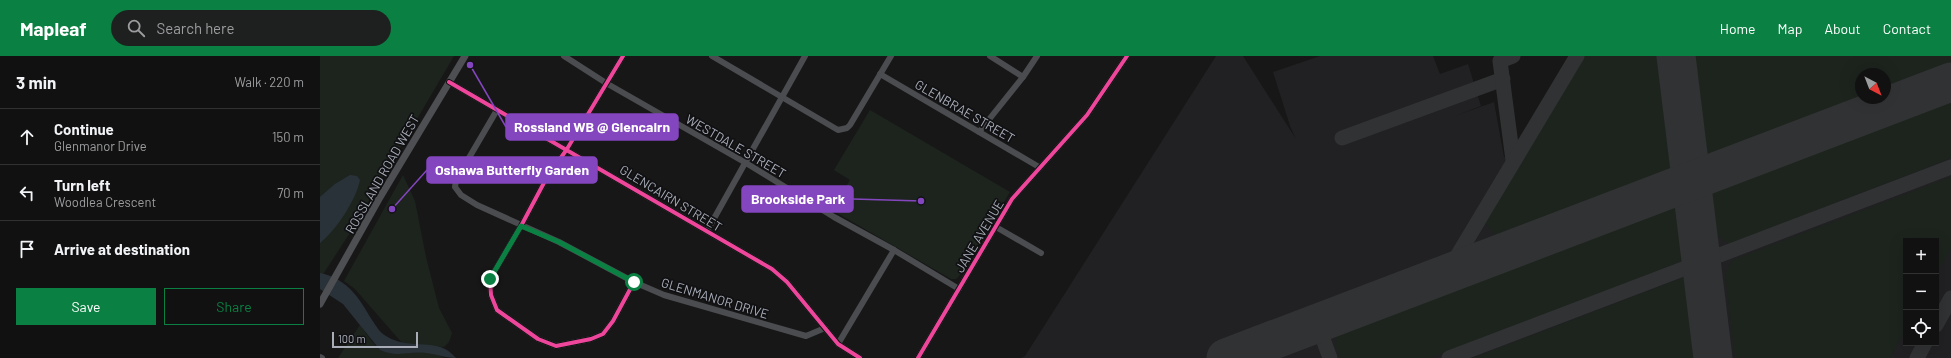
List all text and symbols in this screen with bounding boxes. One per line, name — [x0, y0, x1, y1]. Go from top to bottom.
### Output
search box — [111, 10, 391, 46]
text: Mapleaf — [20, 17, 87, 40]
icon: search — [125, 17, 147, 39]
text: Search here — [157, 19, 235, 37]
text: Home — [1720, 20, 1756, 37]
text: Map — [1778, 20, 1802, 37]
text: About — [1824, 20, 1861, 37]
text: Contact — [1883, 20, 1931, 37]
north arrow — [1855, 68, 1891, 104]
text: 3 min — [16, 72, 56, 92]
text: Walk · 220 m — [234, 74, 304, 90]
street label: GLENBRAE STREET — [912, 76, 1018, 146]
street label: WESTDALE STREET — [683, 111, 789, 181]
street label: ROSSLAND ROAD WEST — [341, 112, 423, 236]
callout: Rossland WB @ Glencairn — [506, 114, 678, 140]
text: Rossland WB @ Glencairn — [514, 118, 670, 135]
text: Continue — [54, 120, 114, 138]
icon: ahead — [16, 126, 38, 148]
text: 150 m — [272, 129, 304, 145]
text: Glenmanor Drive — [54, 138, 147, 154]
callout: Oshawa Butterfly Garden — [427, 157, 597, 183]
text: Oshawa Butterfly Garden — [435, 161, 589, 178]
street label: GLENCAIRN STREET — [617, 161, 725, 235]
text: Turn left — [54, 176, 110, 194]
icon: left — [16, 182, 38, 204]
text: 70 m — [277, 185, 304, 201]
callout: Brookside Park — [742, 186, 853, 212]
text: Brookside Park — [751, 190, 846, 207]
text: Woodlea Crescent — [54, 194, 156, 210]
street label: JANE AVENUE — [951, 197, 1007, 275]
icon: arrive — [16, 238, 38, 260]
map controls — [1903, 238, 1939, 346]
button: + — [1903, 238, 1939, 274]
text: Arrive at destination — [54, 240, 190, 258]
route end — [481, 270, 499, 288]
route start — [625, 273, 643, 291]
street label: GLENMANOR DRIVE — [659, 274, 771, 322]
button: − — [1903, 274, 1939, 310]
button: Save — [16, 288, 156, 325]
button: Share — [164, 288, 304, 325]
button: locate — [1903, 310, 1939, 346]
scale bar — [332, 330, 418, 349]
text: 100 m — [338, 332, 366, 345]

